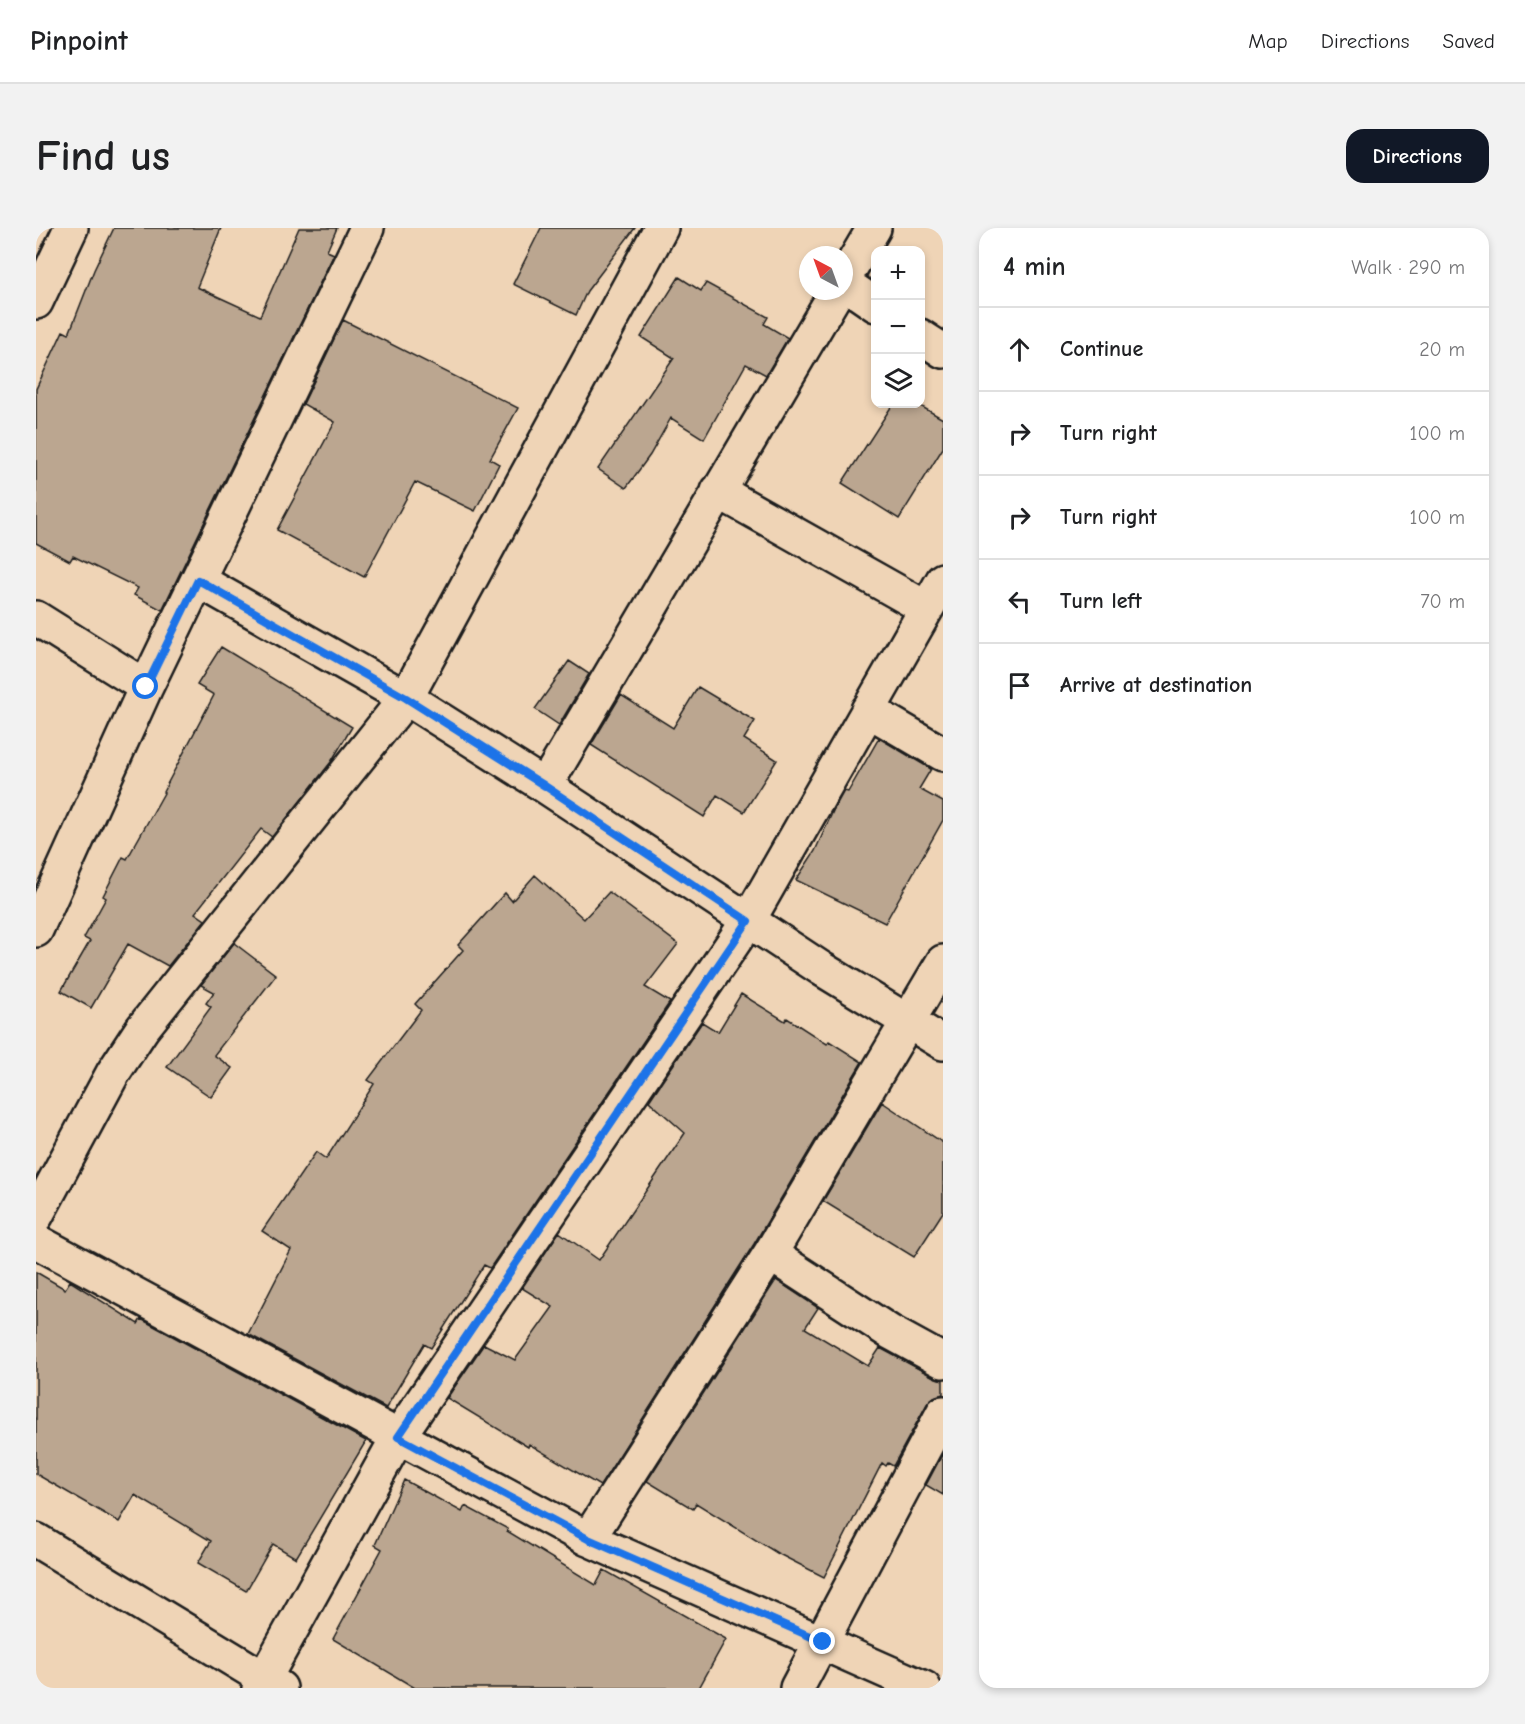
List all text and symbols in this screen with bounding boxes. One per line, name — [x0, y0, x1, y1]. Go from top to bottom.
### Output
text: Pinpoint — [30, 25, 128, 57]
text: Map — [1248, 29, 1288, 53]
text: Directions — [1321, 29, 1410, 53]
text: Saved — [1443, 29, 1495, 53]
button: Directions — [1346, 129, 1489, 183]
text: Find us — [36, 132, 170, 181]
north arrow — [799, 246, 853, 300]
map controls — [871, 246, 925, 408]
button: + — [871, 246, 925, 300]
text: 4 min — [1003, 252, 1066, 282]
text: Walk · 290 m — [1351, 256, 1465, 279]
button: − — [871, 300, 925, 354]
icon: ahead — [1003, 333, 1036, 366]
text: Continue — [1060, 336, 1143, 362]
text: 20 m — [1419, 338, 1465, 361]
button: layers — [871, 354, 925, 408]
icon: right — [1003, 417, 1036, 450]
text: Turn right — [1060, 420, 1157, 446]
text: 100 m — [1410, 422, 1465, 445]
icon: right — [1003, 501, 1036, 534]
text: Turn right — [1060, 504, 1157, 530]
text: 100 m — [1410, 506, 1465, 529]
icon: left — [1003, 585, 1036, 618]
text: Turn left — [1060, 588, 1142, 614]
text: 70 m — [1420, 590, 1465, 613]
icon: arrive — [1003, 669, 1036, 702]
text: Arrive at destination — [1060, 672, 1252, 698]
route start — [132, 673, 158, 699]
route end — [809, 1628, 835, 1654]

